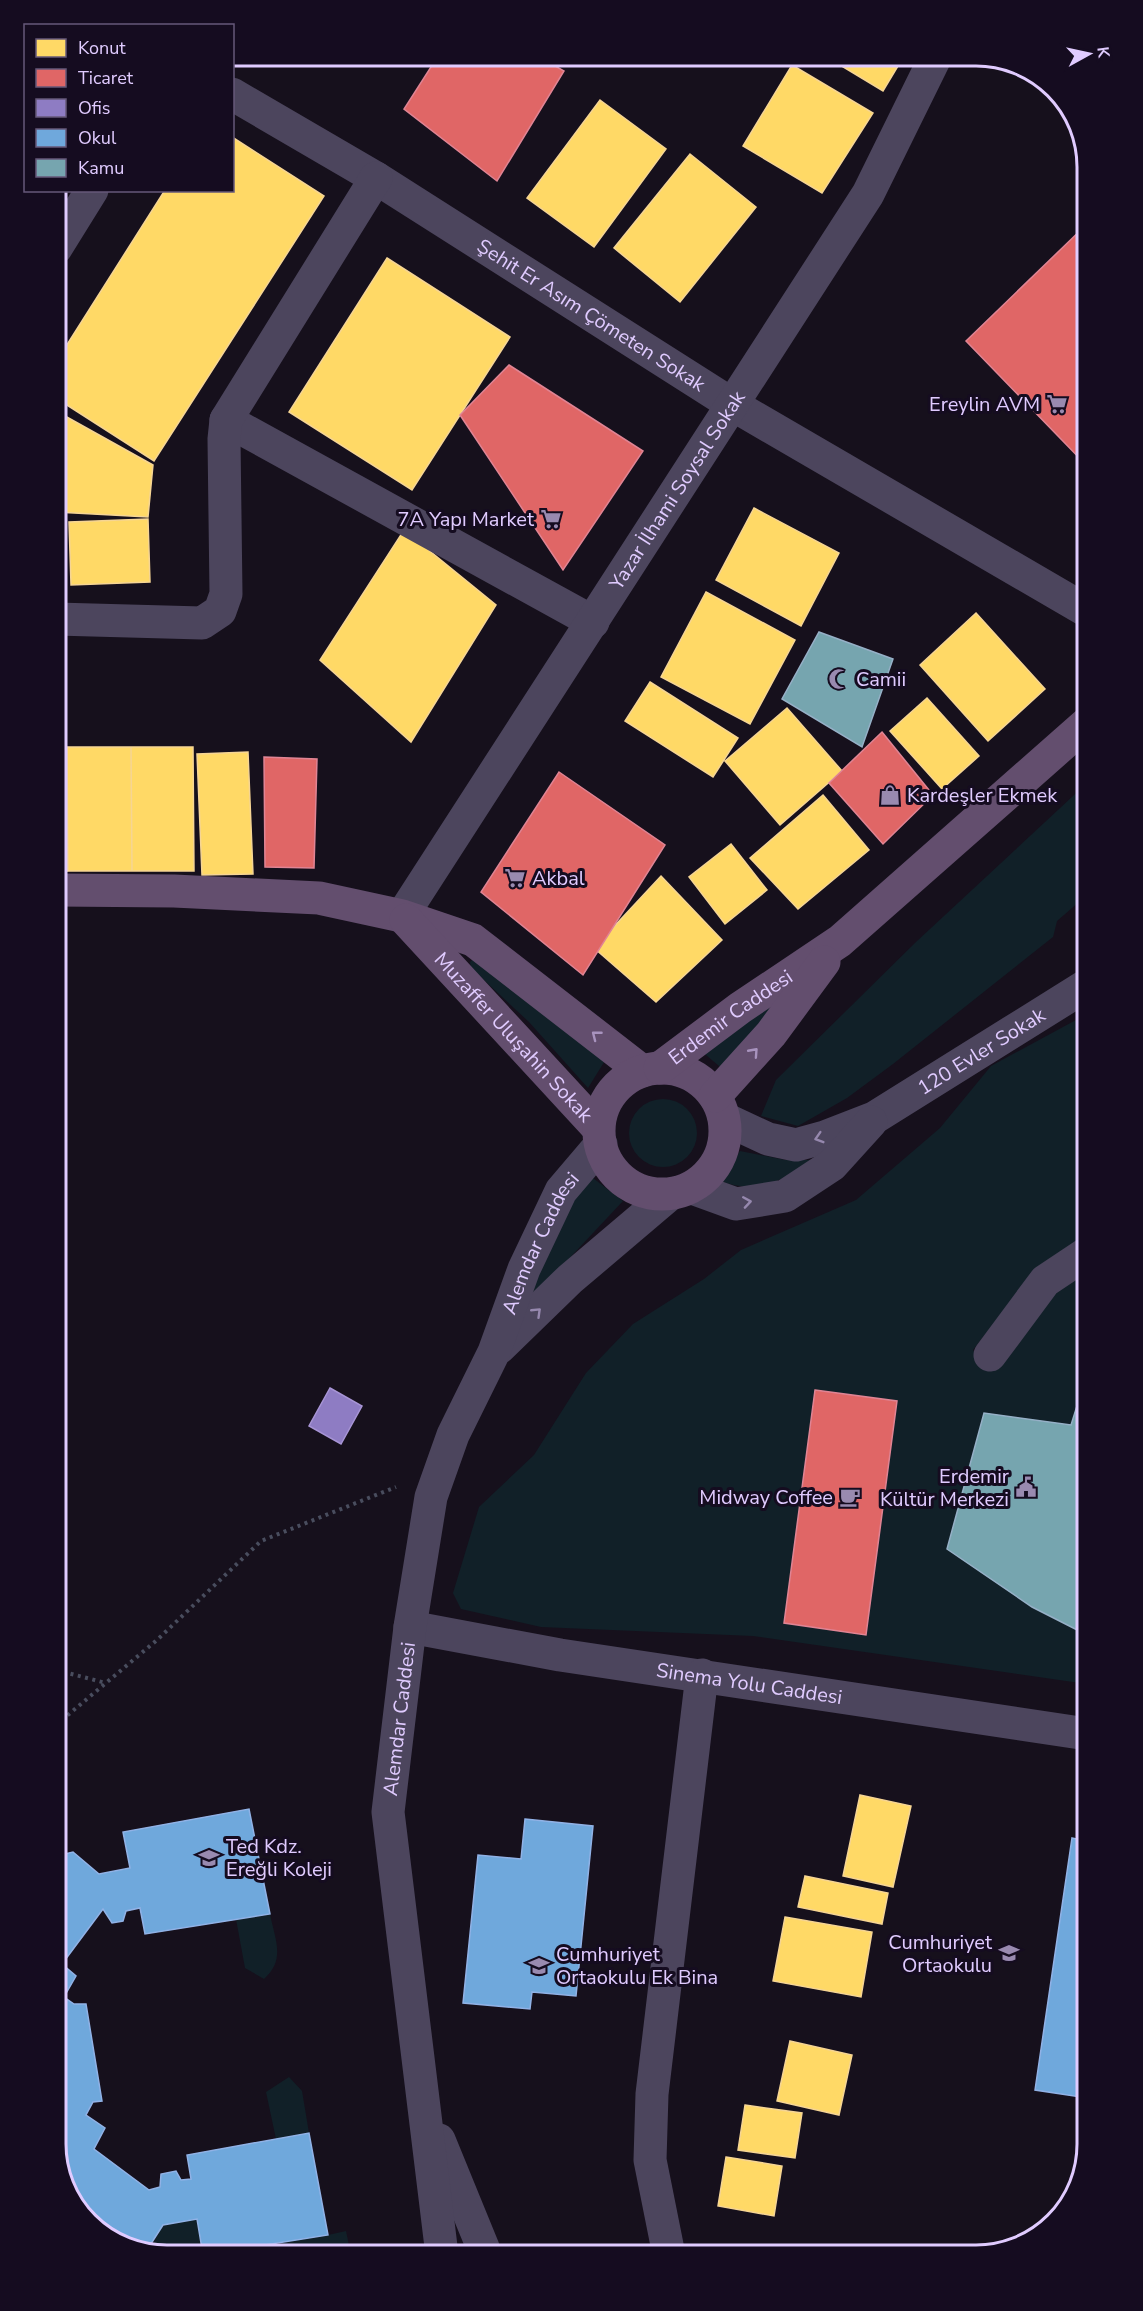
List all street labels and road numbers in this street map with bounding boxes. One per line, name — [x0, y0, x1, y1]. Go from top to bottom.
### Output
street label: Şehit Er Asım Çömeten Sokak — [472, 233, 711, 399]
street label: Yazar İlhami Soysal Sokak — [603, 385, 752, 596]
street label: Muzaffer Uluşahin Sokak — [428, 946, 599, 1129]
street label: Erdemir Caddesi — [663, 963, 798, 1071]
street label: 120 Evler Sokak — [912, 1001, 1051, 1102]
street label: Alemdar Caddesi — [496, 1166, 585, 1318]
street label: Alemdar Caddesi — [377, 1641, 422, 1797]
street label: Sinema Yolu Caddesi — [654, 1657, 844, 1711]

